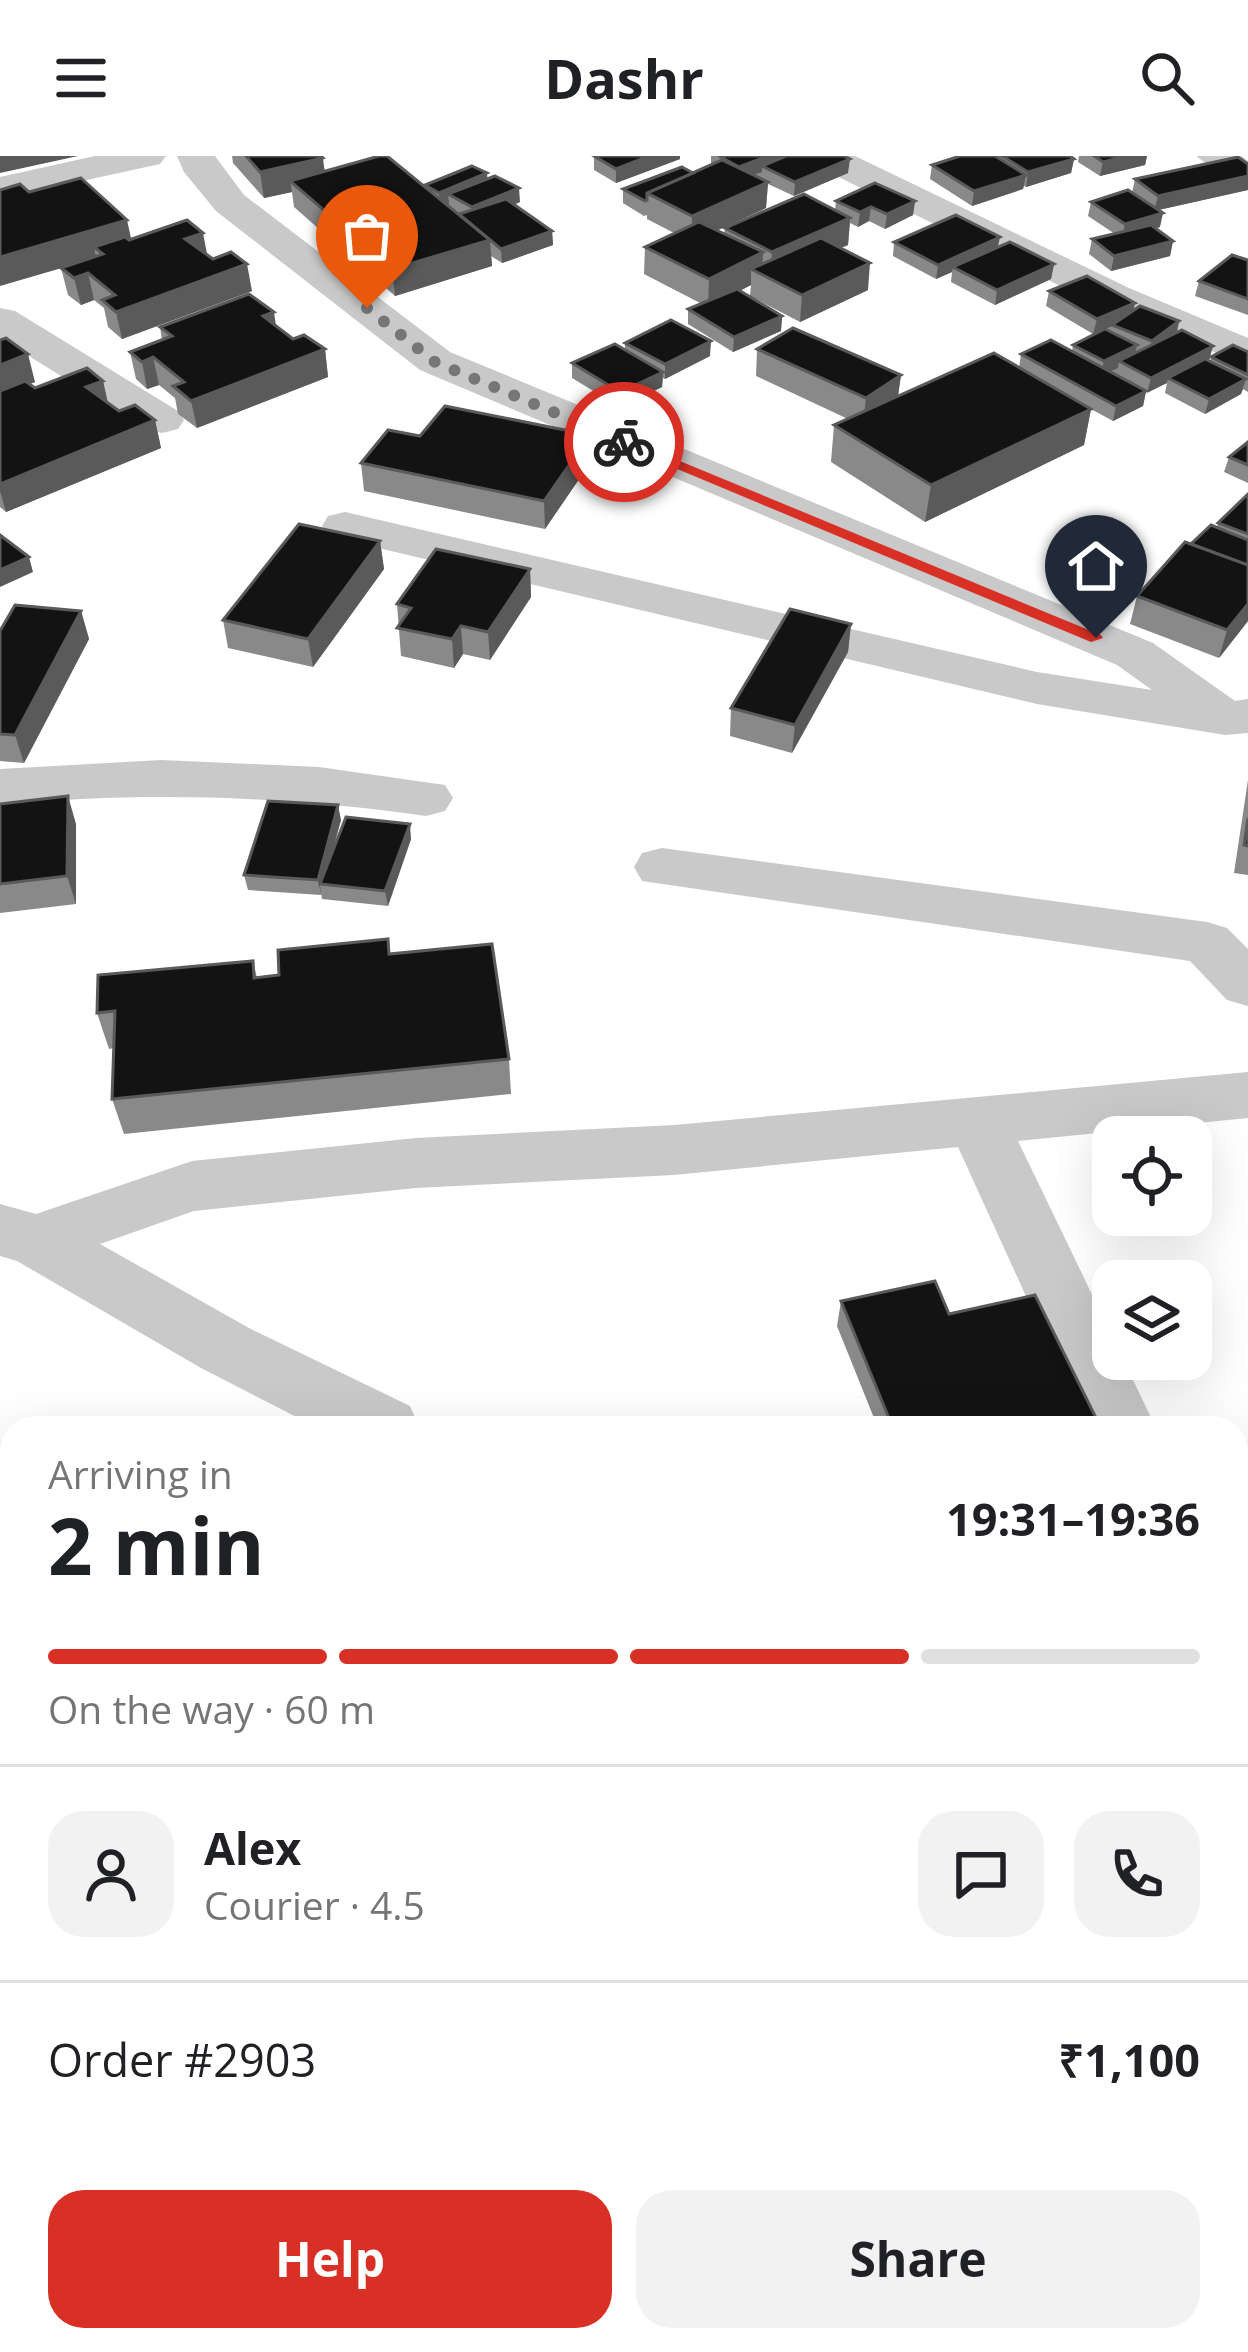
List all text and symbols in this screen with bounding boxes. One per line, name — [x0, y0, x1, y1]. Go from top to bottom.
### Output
text: Dashr — [544, 41, 704, 115]
icon: menu — [48, 45, 114, 111]
icon: search — [1134, 45, 1200, 111]
pin — [316, 185, 418, 308]
icon: bag — [334, 203, 400, 269]
courier — [564, 382, 684, 502]
icon: bike — [591, 409, 657, 475]
pin — [1045, 515, 1147, 638]
icon: home — [1063, 533, 1129, 599]
map controls — [1092, 1116, 1212, 1380]
button: locate — [1092, 1116, 1212, 1236]
button: layers — [1092, 1260, 1212, 1380]
text: Arriving in — [48, 1447, 233, 1500]
text: 19:31–19:36 — [946, 1488, 1200, 1549]
text: 2 min — [48, 1492, 265, 1598]
text: On the way · 60 m — [48, 1682, 375, 1735]
button: person — [48, 1811, 174, 1937]
button: chat — [918, 1811, 1044, 1937]
button: phone — [1074, 1811, 1200, 1937]
text: Alex — [204, 1817, 301, 1878]
text: Courier · 4.5 — [204, 1878, 425, 1931]
text: Order #2903 — [48, 2029, 316, 2090]
text: ₹1,100 — [1059, 2029, 1200, 2090]
button: Help — [48, 2190, 612, 2328]
button: Share — [636, 2190, 1200, 2328]

